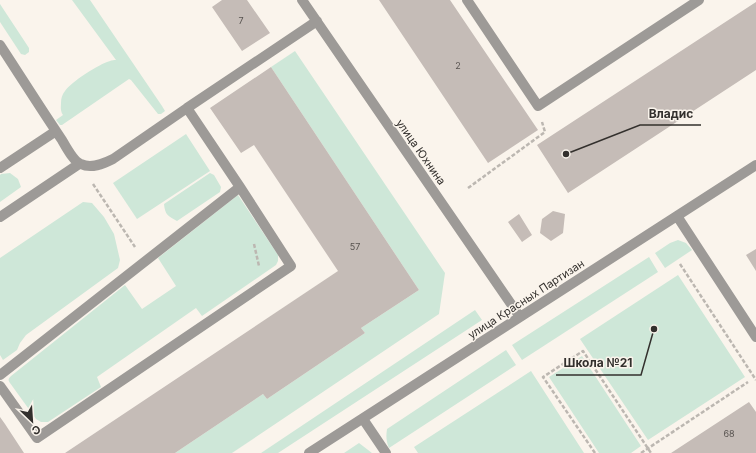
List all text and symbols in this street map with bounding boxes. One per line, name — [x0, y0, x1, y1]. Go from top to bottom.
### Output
house number: 7 — [238, 15, 244, 26]
house number: 2 — [455, 60, 461, 71]
callout: Владис — [640, 101, 701, 125]
text: Владис — [649, 106, 693, 121]
street label: улица Юхнина — [393, 116, 449, 188]
house number: 57 — [350, 241, 360, 252]
street label: улица Красных Партизан — [465, 256, 587, 342]
callout: Школа №21 — [556, 351, 641, 375]
text: Школа №21 — [564, 355, 632, 370]
north arrow — [12, 401, 52, 441]
text: С — [30, 422, 43, 438]
house number: 68 — [723, 428, 735, 439]

